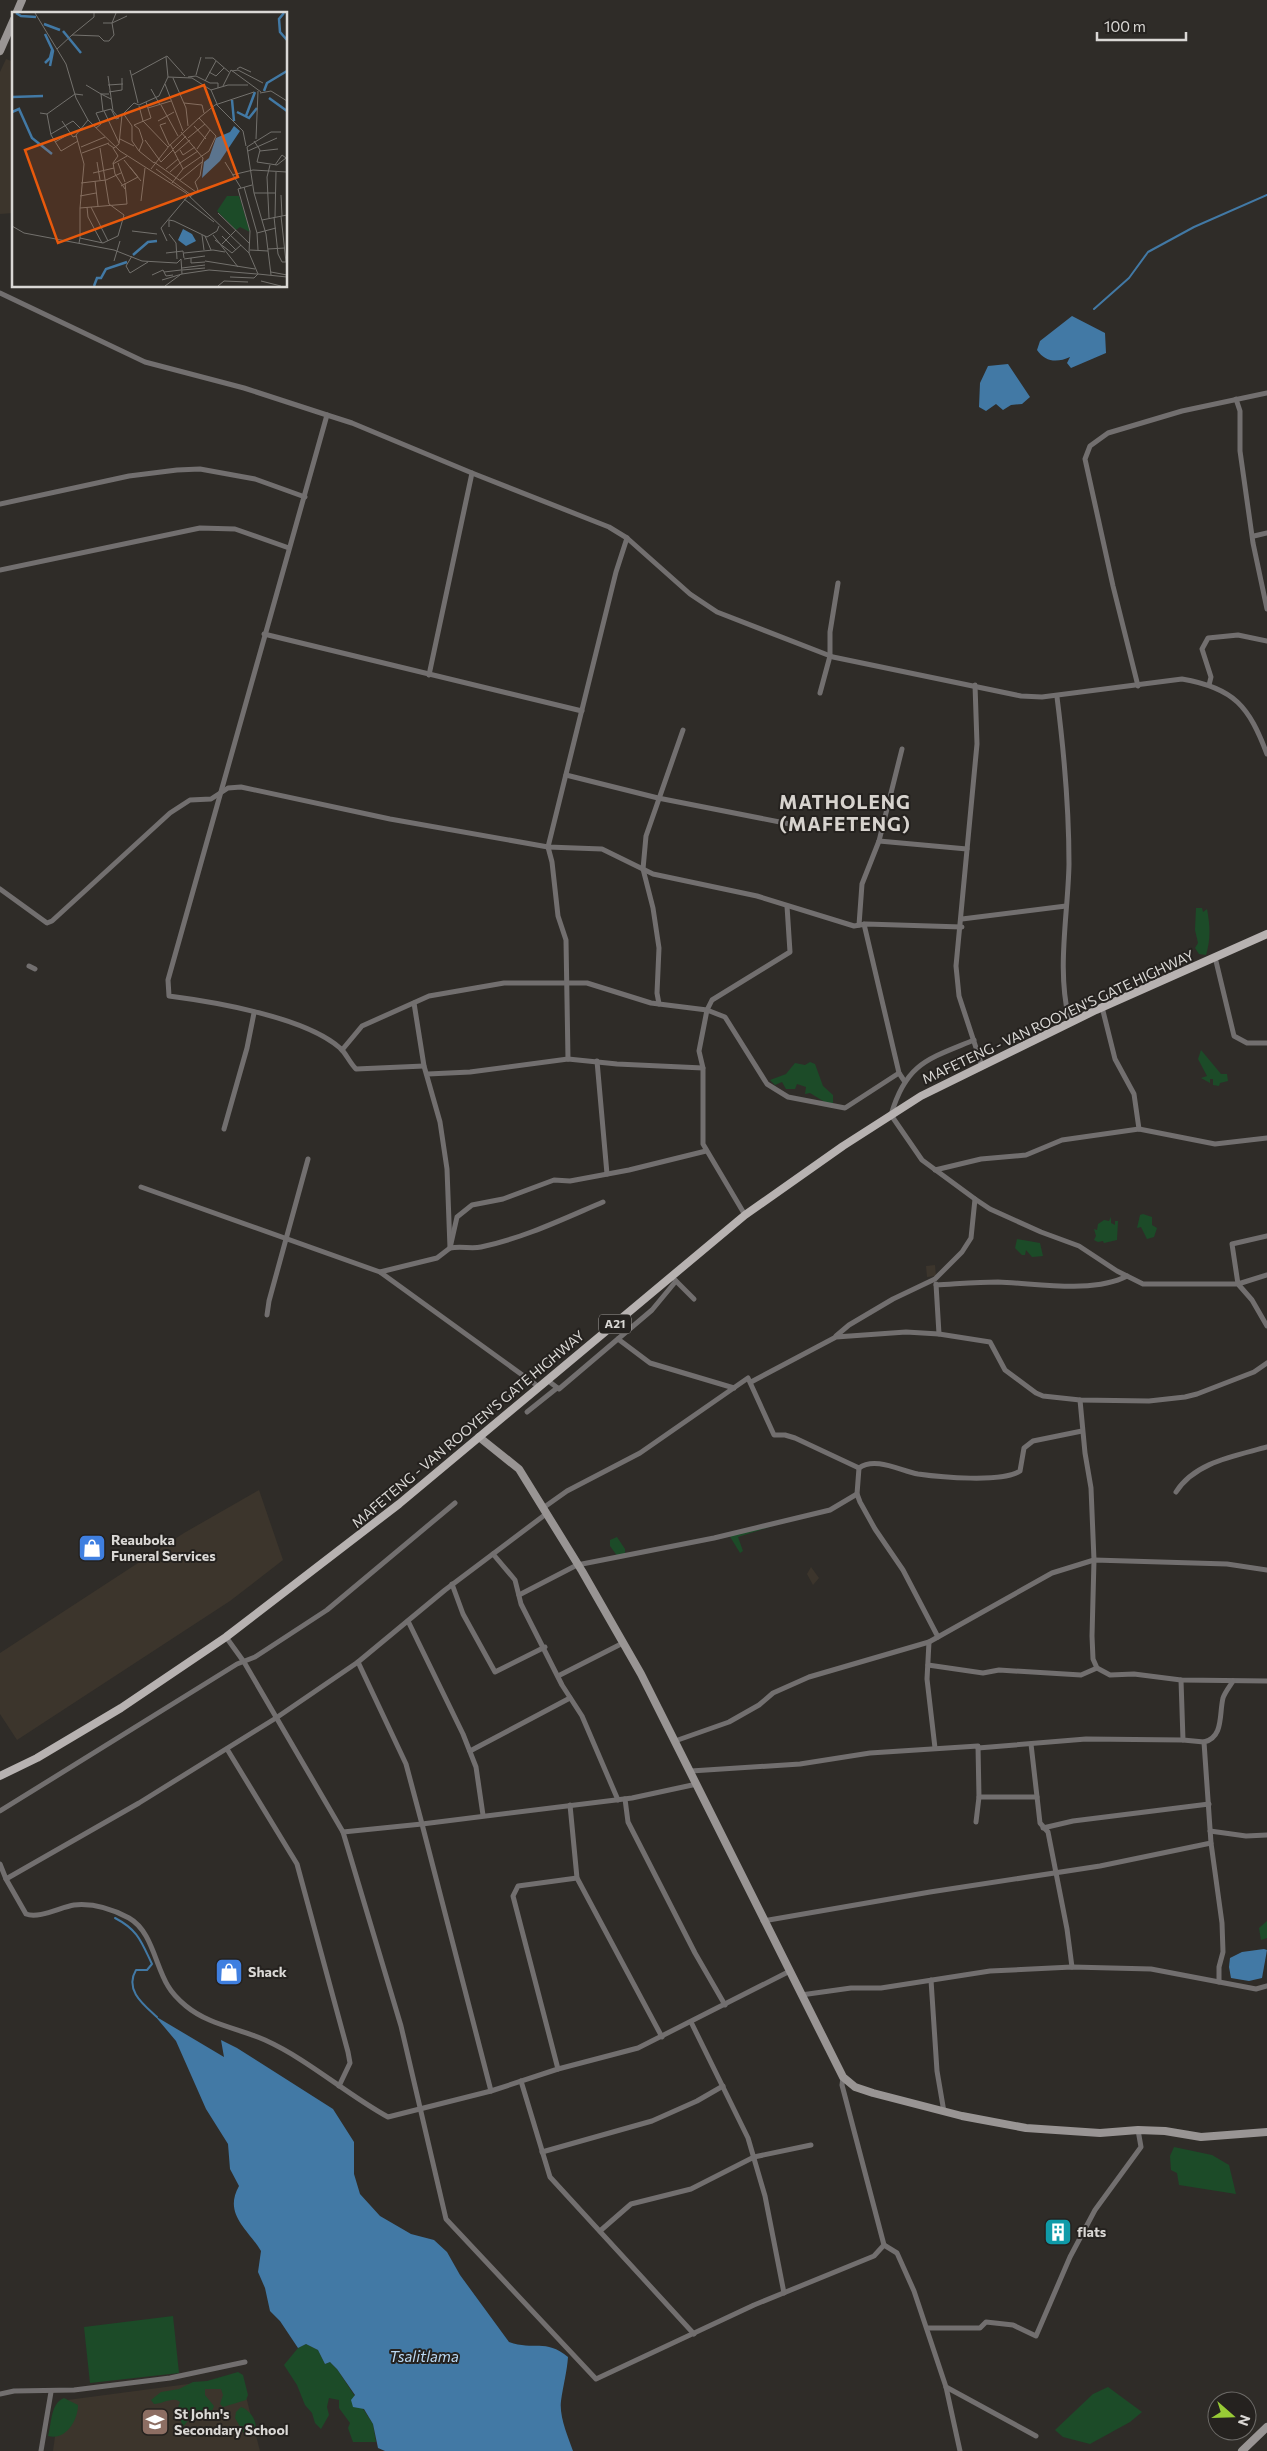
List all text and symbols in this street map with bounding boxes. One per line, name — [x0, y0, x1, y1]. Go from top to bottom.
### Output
scale bar — [1097, 10, 1186, 42]
inset map — [12, 12, 288, 288]
text: 100 m — [1104, 17, 1146, 35]
district label: MATHOLENG (MAFETENG) — [779, 790, 911, 835]
street label: MAFETENG - VAN ROOYEN'S GATE HIGHWAY — [919, 946, 1196, 1087]
road number: A21 — [599, 1315, 631, 1334]
street label: MAFETENG - VAN ROOYEN'S GATE HIGHWAY — [348, 1326, 587, 1531]
place label: Reauboka Funeral Services — [111, 1531, 216, 1564]
shop icon: Reauboka Funeral Services — [77, 1533, 107, 1563]
shop icon: Shack — [214, 1957, 244, 1987]
place label: Shack — [248, 1963, 287, 1980]
building icon: flats — [1043, 2217, 1073, 2247]
place label: flats — [1077, 2223, 1107, 2240]
water label: Tsalitlama — [389, 2347, 459, 2365]
north arrow — [1207, 2391, 1257, 2441]
place label: St John's Secondary School — [174, 2405, 289, 2438]
school or university icon: St John's Secondary School — [140, 2407, 170, 2437]
text: N — [1235, 2413, 1254, 2428]

